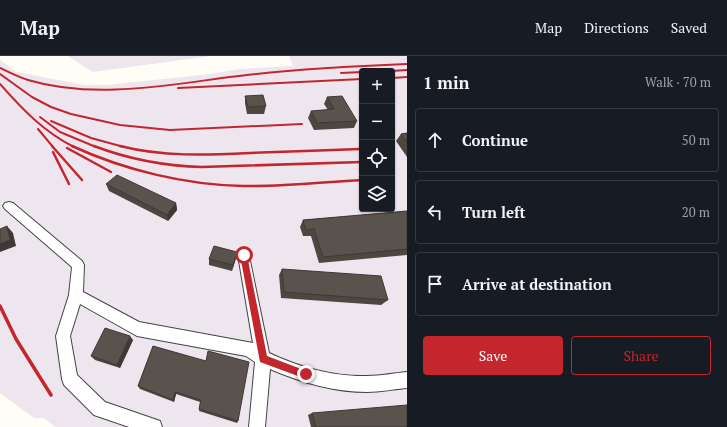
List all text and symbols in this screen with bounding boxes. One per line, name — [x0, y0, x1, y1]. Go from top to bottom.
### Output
text: Map — [20, 15, 60, 40]
text: Map — [535, 18, 562, 37]
text: Directions — [584, 18, 649, 37]
text: Saved — [671, 18, 707, 37]
map controls — [359, 68, 395, 212]
button: + — [359, 68, 395, 104]
text: 1 min — [423, 71, 470, 94]
text: Walk · 70 m — [645, 73, 711, 91]
button: − — [359, 104, 395, 140]
icon: ahead — [424, 129, 446, 151]
text: Continue — [462, 130, 528, 150]
text: 50 m — [682, 131, 710, 149]
button: locate — [359, 140, 395, 176]
button: layers — [359, 176, 395, 212]
icon: left — [424, 201, 446, 223]
text: Turn left — [462, 202, 526, 222]
text: 20 m — [682, 203, 710, 221]
route start — [235, 246, 253, 264]
icon: arrive — [424, 273, 446, 295]
text: Arrive at destination — [462, 274, 612, 294]
button: Save — [423, 336, 563, 375]
button: Share — [571, 336, 711, 375]
route end — [297, 365, 315, 383]

